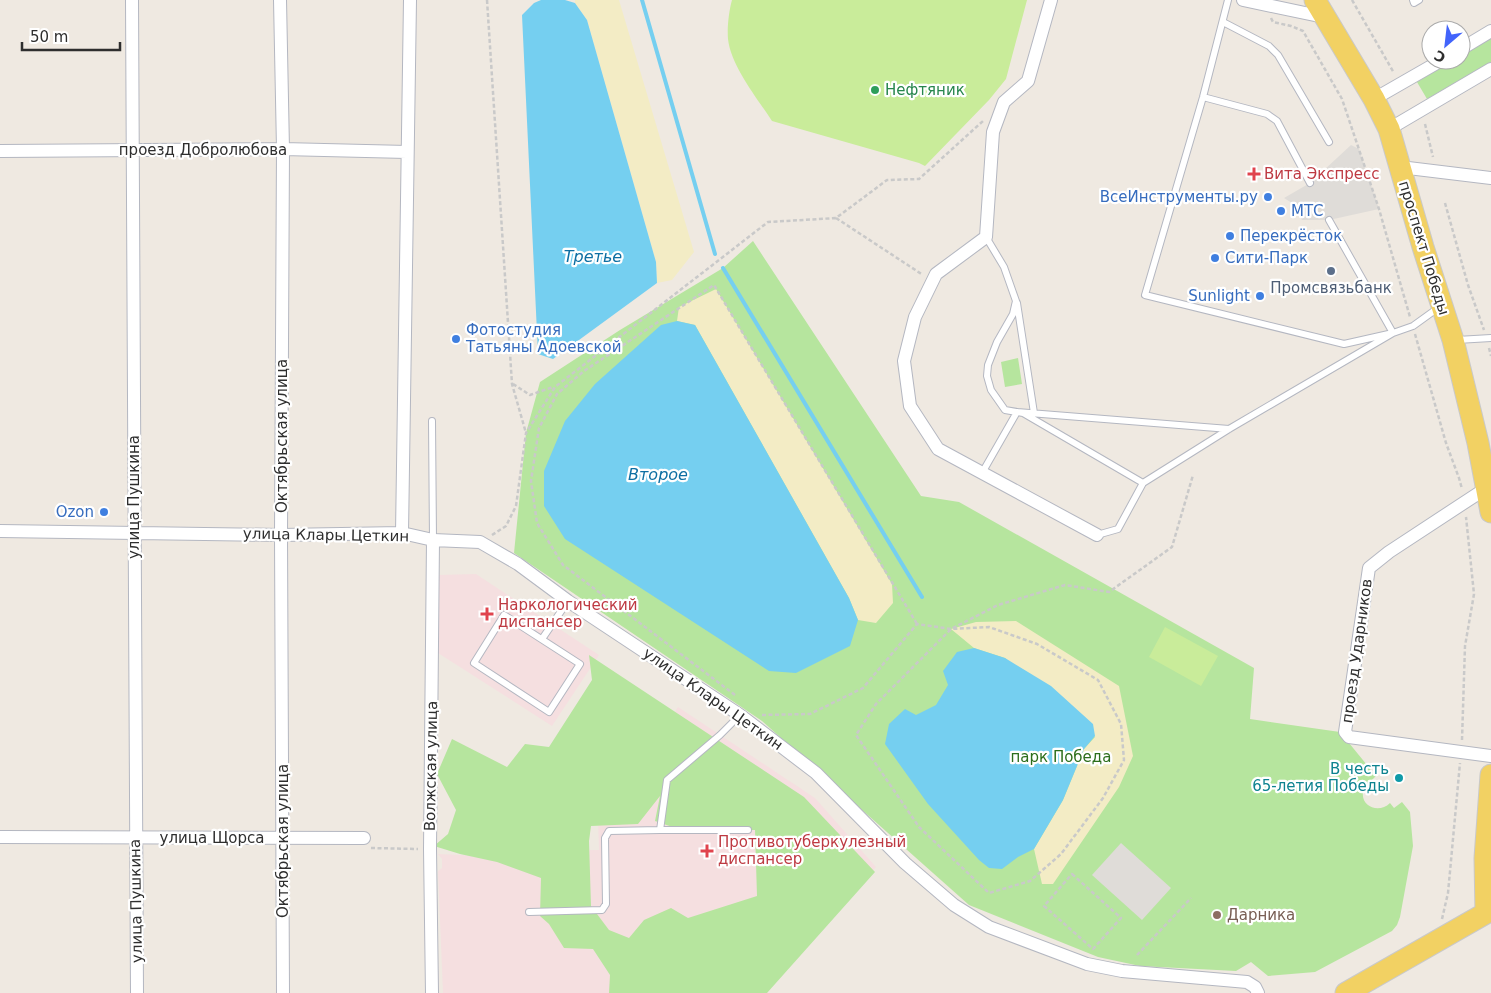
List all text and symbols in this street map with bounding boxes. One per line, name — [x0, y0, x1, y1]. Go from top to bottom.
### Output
scale bar — [22, 20, 120, 52]
north arrow — [1421, 20, 1471, 70]
text: 50 m — [30, 28, 68, 46]
text: С — [1432, 47, 1448, 66]
place label: Нефтяник — [885, 81, 965, 99]
marker: Нефтяник — [869, 84, 881, 96]
street label: проезд Добролюбова — [119, 141, 287, 159]
place label: Вита Экспресс — [1264, 165, 1380, 183]
marker: Вита Экспресс — [1248, 168, 1260, 180]
street label: проспект Победы — [1395, 179, 1453, 317]
place label: ВсеИнструменты.ру — [1100, 188, 1258, 206]
marker: ВсеИнструменты.ру — [1262, 191, 1274, 203]
place label: МТС — [1291, 202, 1324, 220]
marker: МТС — [1275, 205, 1287, 217]
place label: Перекрёсток — [1240, 227, 1342, 245]
marker: Перекрёсток — [1224, 230, 1236, 242]
water label: Третье — [564, 247, 622, 266]
place label: Сити-Парк — [1225, 249, 1308, 267]
marker: Сити-Парк — [1209, 252, 1221, 264]
marker: Промсвязьбанк — [1325, 265, 1337, 277]
place label: Промсвязьбанк — [1270, 279, 1392, 297]
place label: Sunlight — [1188, 287, 1250, 305]
marker: Sunlight — [1254, 290, 1266, 302]
place label: Фотостудия Татьяны Адоевской — [465, 321, 622, 356]
marker: Фотостудия Татьяны Адоевской — [450, 333, 462, 345]
street label: Октябрьская улица — [273, 359, 291, 513]
street label: улица Пушкина — [125, 435, 143, 559]
water label: Второе — [628, 465, 688, 484]
place label: Ozon — [56, 503, 94, 521]
marker: Ozon — [98, 506, 110, 518]
street label: улица Клары Цеткин — [243, 525, 409, 545]
street label: проезд Ударников — [1338, 578, 1376, 724]
place label: Наркологический диспансер — [498, 596, 638, 631]
marker: Наркологический диспансер — [480, 607, 494, 621]
street label: улица Клары Цеткин — [640, 644, 786, 754]
street label: Волжская улица — [421, 701, 441, 831]
park label: парк Победa — [1011, 748, 1111, 766]
place label: В честь 65-летия Победы — [1252, 760, 1389, 795]
street label: Октябрьская улица — [274, 764, 292, 918]
marker: В честь 65-летия Победы — [1393, 772, 1405, 784]
street label: улица Щорса — [160, 829, 264, 847]
place label: Противотуберкулезный диспансер — [718, 833, 906, 868]
street label: улица Пушкина — [126, 839, 146, 963]
marker: Противотуберкулезный диспансер — [700, 844, 714, 858]
place label: Дарника — [1227, 906, 1295, 924]
marker: Дарника — [1211, 909, 1223, 921]

